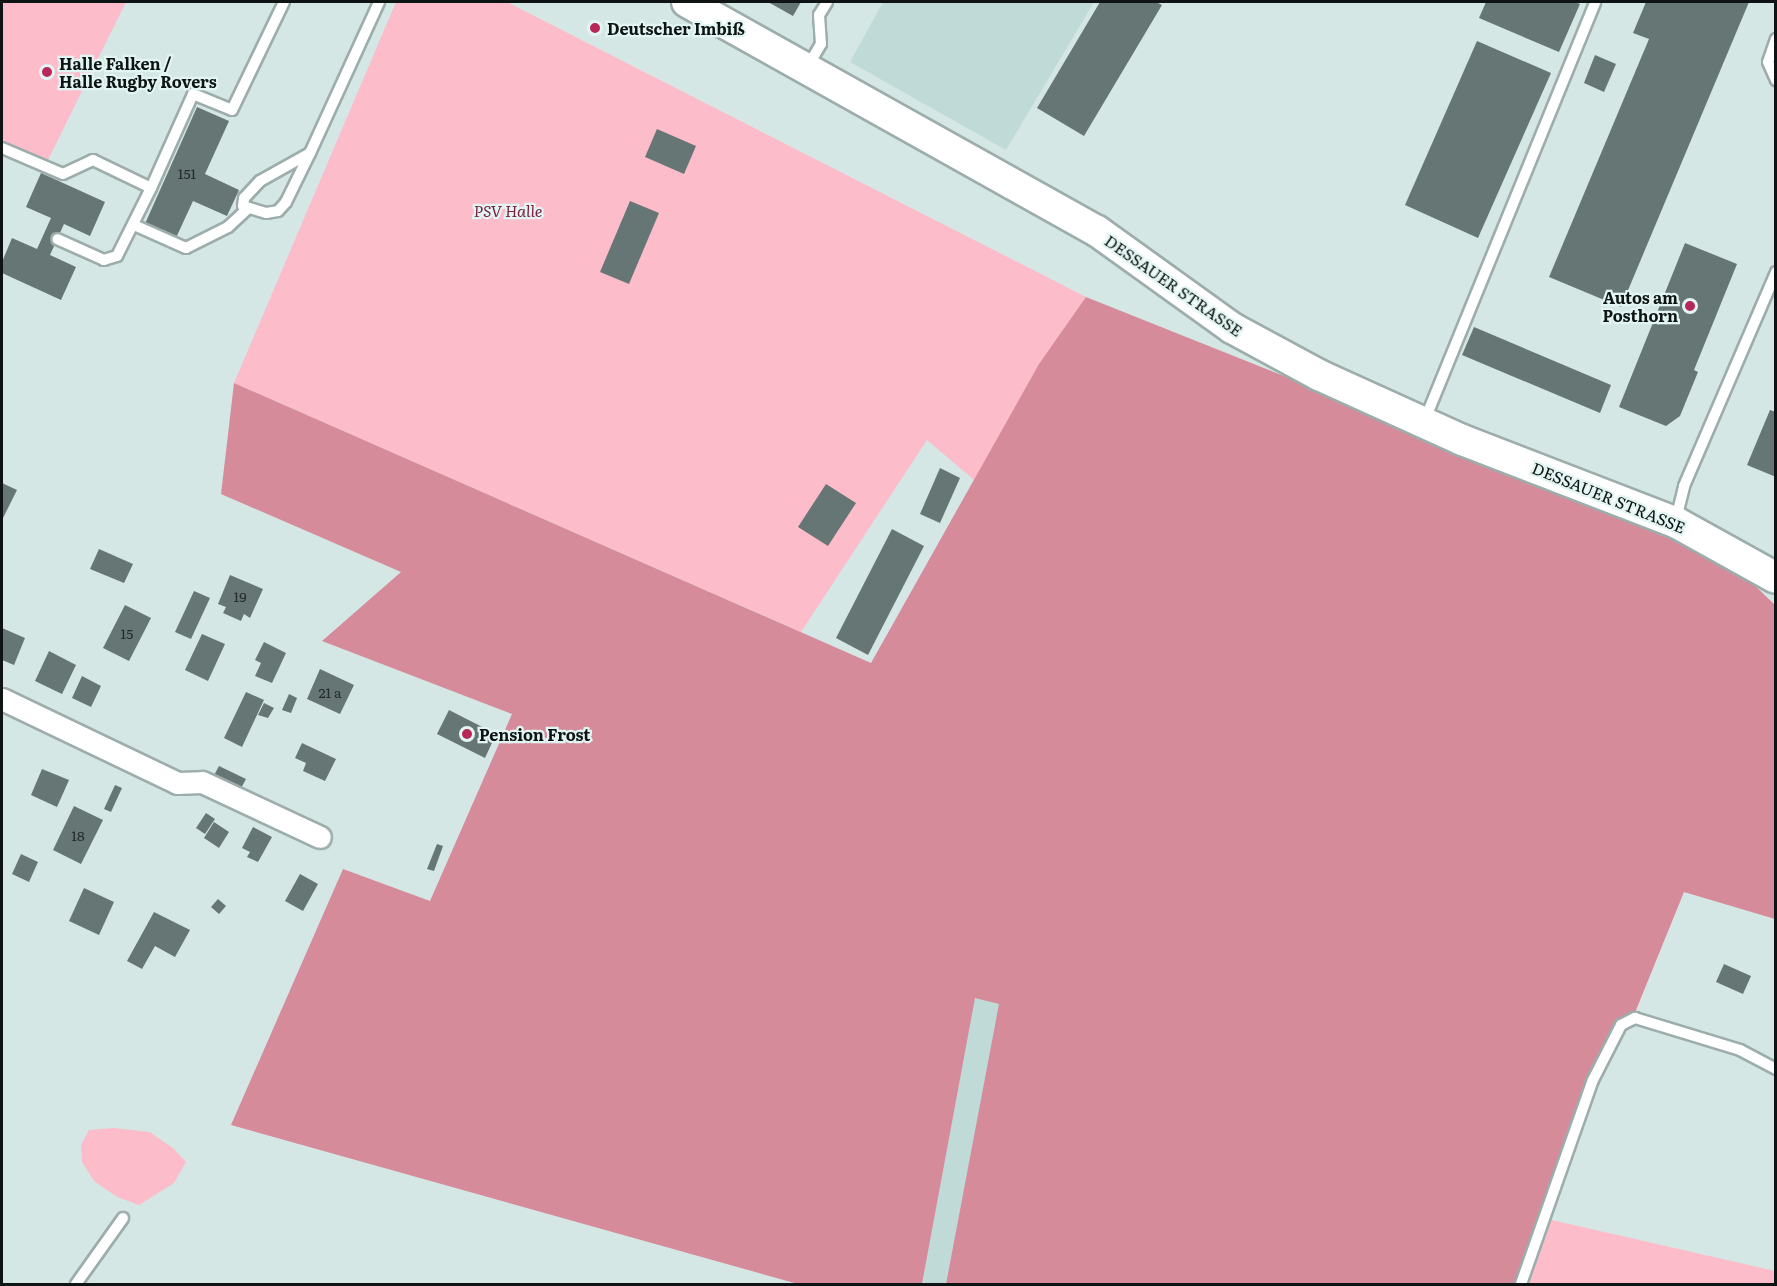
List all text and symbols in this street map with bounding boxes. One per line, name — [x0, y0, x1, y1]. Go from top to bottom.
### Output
place label: Deutscher Imbiß — [607, 18, 745, 38]
marker: Deutscher Imbiß — [588, 21, 602, 35]
place label: Halle Falken / Halle Rugby Rovers — [59, 53, 217, 91]
marker: Halle Falken / Halle Rugby Rovers — [40, 65, 54, 79]
house number: 151 — [178, 165, 196, 181]
park label: PSV Halle — [474, 200, 542, 220]
street label: DESSAUER STRASSE — [1101, 230, 1247, 340]
place label: Autos am Posthorn — [1602, 287, 1678, 325]
marker: Autos am Posthorn — [1683, 299, 1697, 313]
street label: DESSAUER STRASSE — [1530, 457, 1688, 537]
house number: 19 — [233, 588, 247, 604]
house number: 15 — [121, 625, 133, 641]
house number: 21 a — [318, 684, 342, 700]
place label: Pension Frost — [479, 724, 590, 744]
marker: Pension Frost — [460, 727, 474, 741]
house number: 18 — [71, 827, 85, 843]

